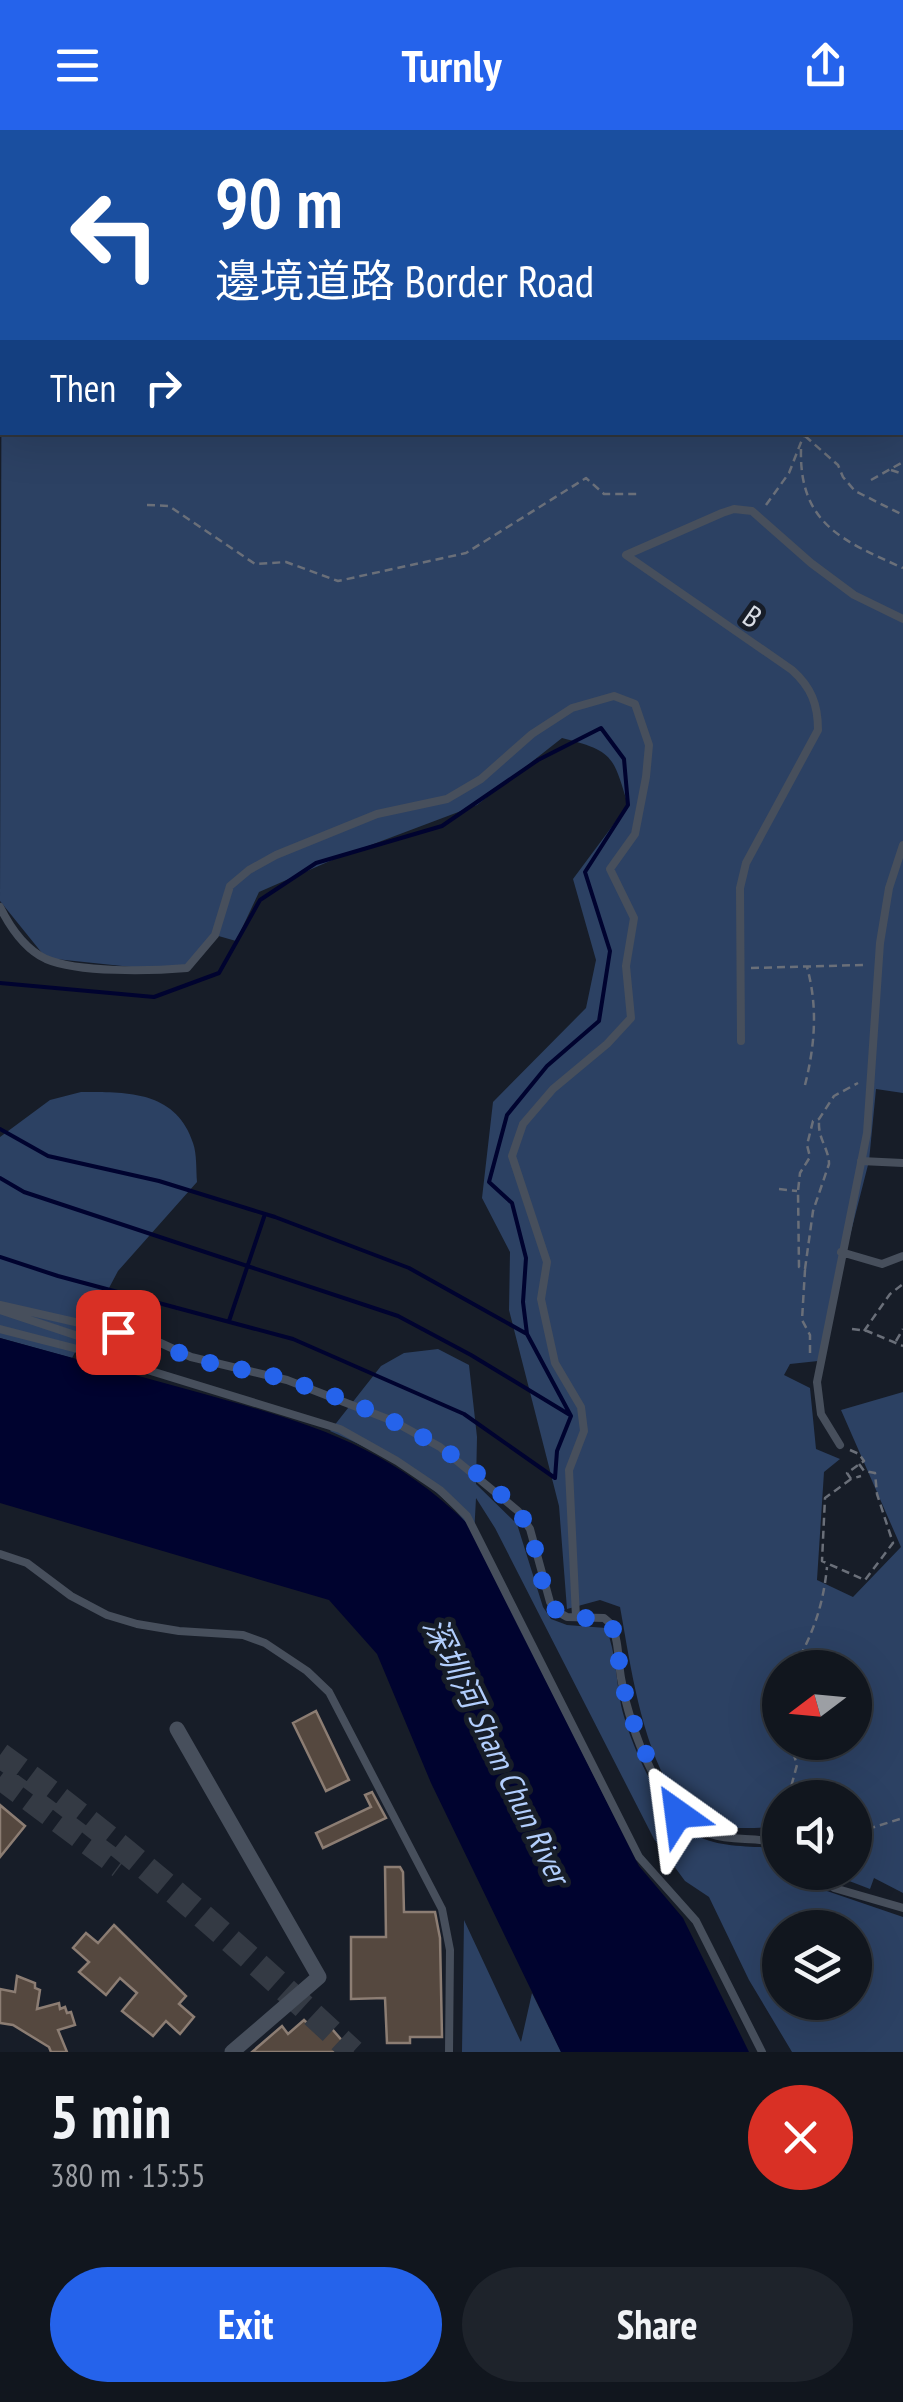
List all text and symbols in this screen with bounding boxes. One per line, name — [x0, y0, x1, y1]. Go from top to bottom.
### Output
text: Turnly — [402, 36, 501, 94]
icon: menu — [50, 38, 105, 93]
icon: share — [798, 38, 853, 93]
text: 90 m — [215, 157, 343, 247]
icon: left — [50, 170, 180, 300]
text: 邊境道路 Border Road — [215, 251, 594, 309]
icon: right — [136, 360, 191, 415]
text: Then — [50, 363, 116, 412]
street label: B — [736, 596, 770, 636]
pin — [76, 1290, 161, 1375]
icon: arrive — [91, 1305, 146, 1360]
water label: 深圳河 Sham Chun River — [414, 1610, 582, 1894]
north arrow — [762, 1650, 872, 1760]
map controls — [762, 1650, 872, 2020]
position arrow — [626, 1762, 730, 1866]
button: sound — [762, 1780, 872, 1890]
button: layers — [762, 1910, 872, 2020]
text: 5 min — [50, 2077, 171, 2155]
button: close — [748, 2085, 853, 2190]
text: 380 m · 15:55 — [50, 2154, 205, 2196]
button: Exit — [50, 2267, 442, 2382]
button: Share — [462, 2267, 853, 2382]

